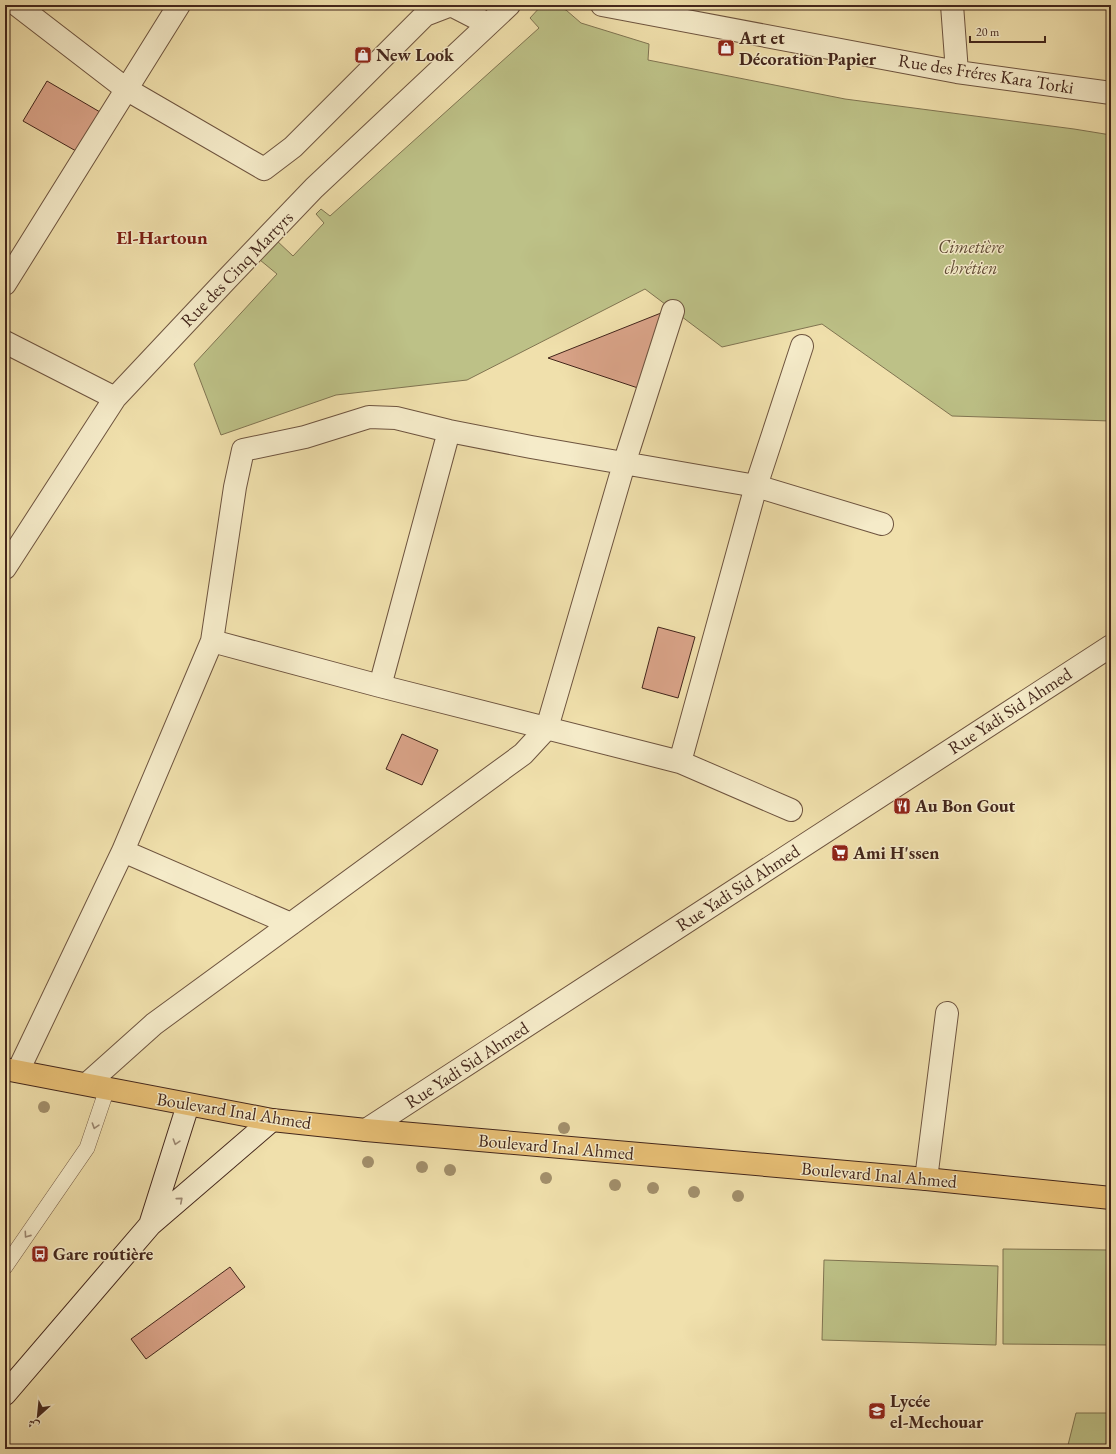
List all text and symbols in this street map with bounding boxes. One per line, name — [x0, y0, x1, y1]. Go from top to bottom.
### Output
scale bar — [970, 18, 1045, 44]
text: 20 m — [976, 24, 1000, 40]
place label: Art et Décoration Papier — [738, 26, 877, 70]
shop icon: Art et Décoration Papier — [716, 38, 736, 58]
place label: New Look — [376, 43, 455, 66]
shop icon: New Look — [353, 45, 373, 65]
street label: Rue des Fréres Kara Torki — [897, 48, 1076, 99]
street label: Rue des Cinq Martyrs — [175, 206, 298, 332]
district label: El-Hartoun — [116, 225, 208, 250]
park label: Cimetière chrétien — [938, 235, 1005, 279]
street label: Rue Yadi Sid Ahmed — [943, 662, 1077, 759]
place label: Au Bon Gout — [914, 794, 1016, 817]
restaurant icon: Au Bon Gout — [892, 796, 912, 816]
street label: Rue Yadi Sid Ahmed — [671, 839, 805, 936]
place label: Ami H'ssen — [852, 841, 939, 864]
supermarket icon: Ami H'ssen — [830, 843, 850, 863]
street label: Rue Yadi Sid Ahmed — [400, 1016, 534, 1113]
street label: Boulevard Inal Ahmed — [155, 1087, 314, 1134]
one-way arrow — [91, 1122, 100, 1129]
street label: Boulevard Inal Ahmed — [477, 1128, 636, 1165]
one-way arrow — [172, 1138, 181, 1145]
street label: Boulevard Inal Ahmed — [800, 1156, 959, 1193]
one-way arrow — [175, 1197, 182, 1204]
one-way arrow — [25, 1231, 32, 1238]
place label: Gare routière — [53, 1242, 154, 1265]
bus stop icon: Gare routière — [30, 1244, 50, 1264]
place label: Lycée el-Mechouar — [890, 1389, 984, 1433]
north arrow — [18, 1396, 58, 1436]
school or university icon: Lycée el-Mechouar — [867, 1401, 887, 1421]
text: ش — [25, 1416, 42, 1434]

